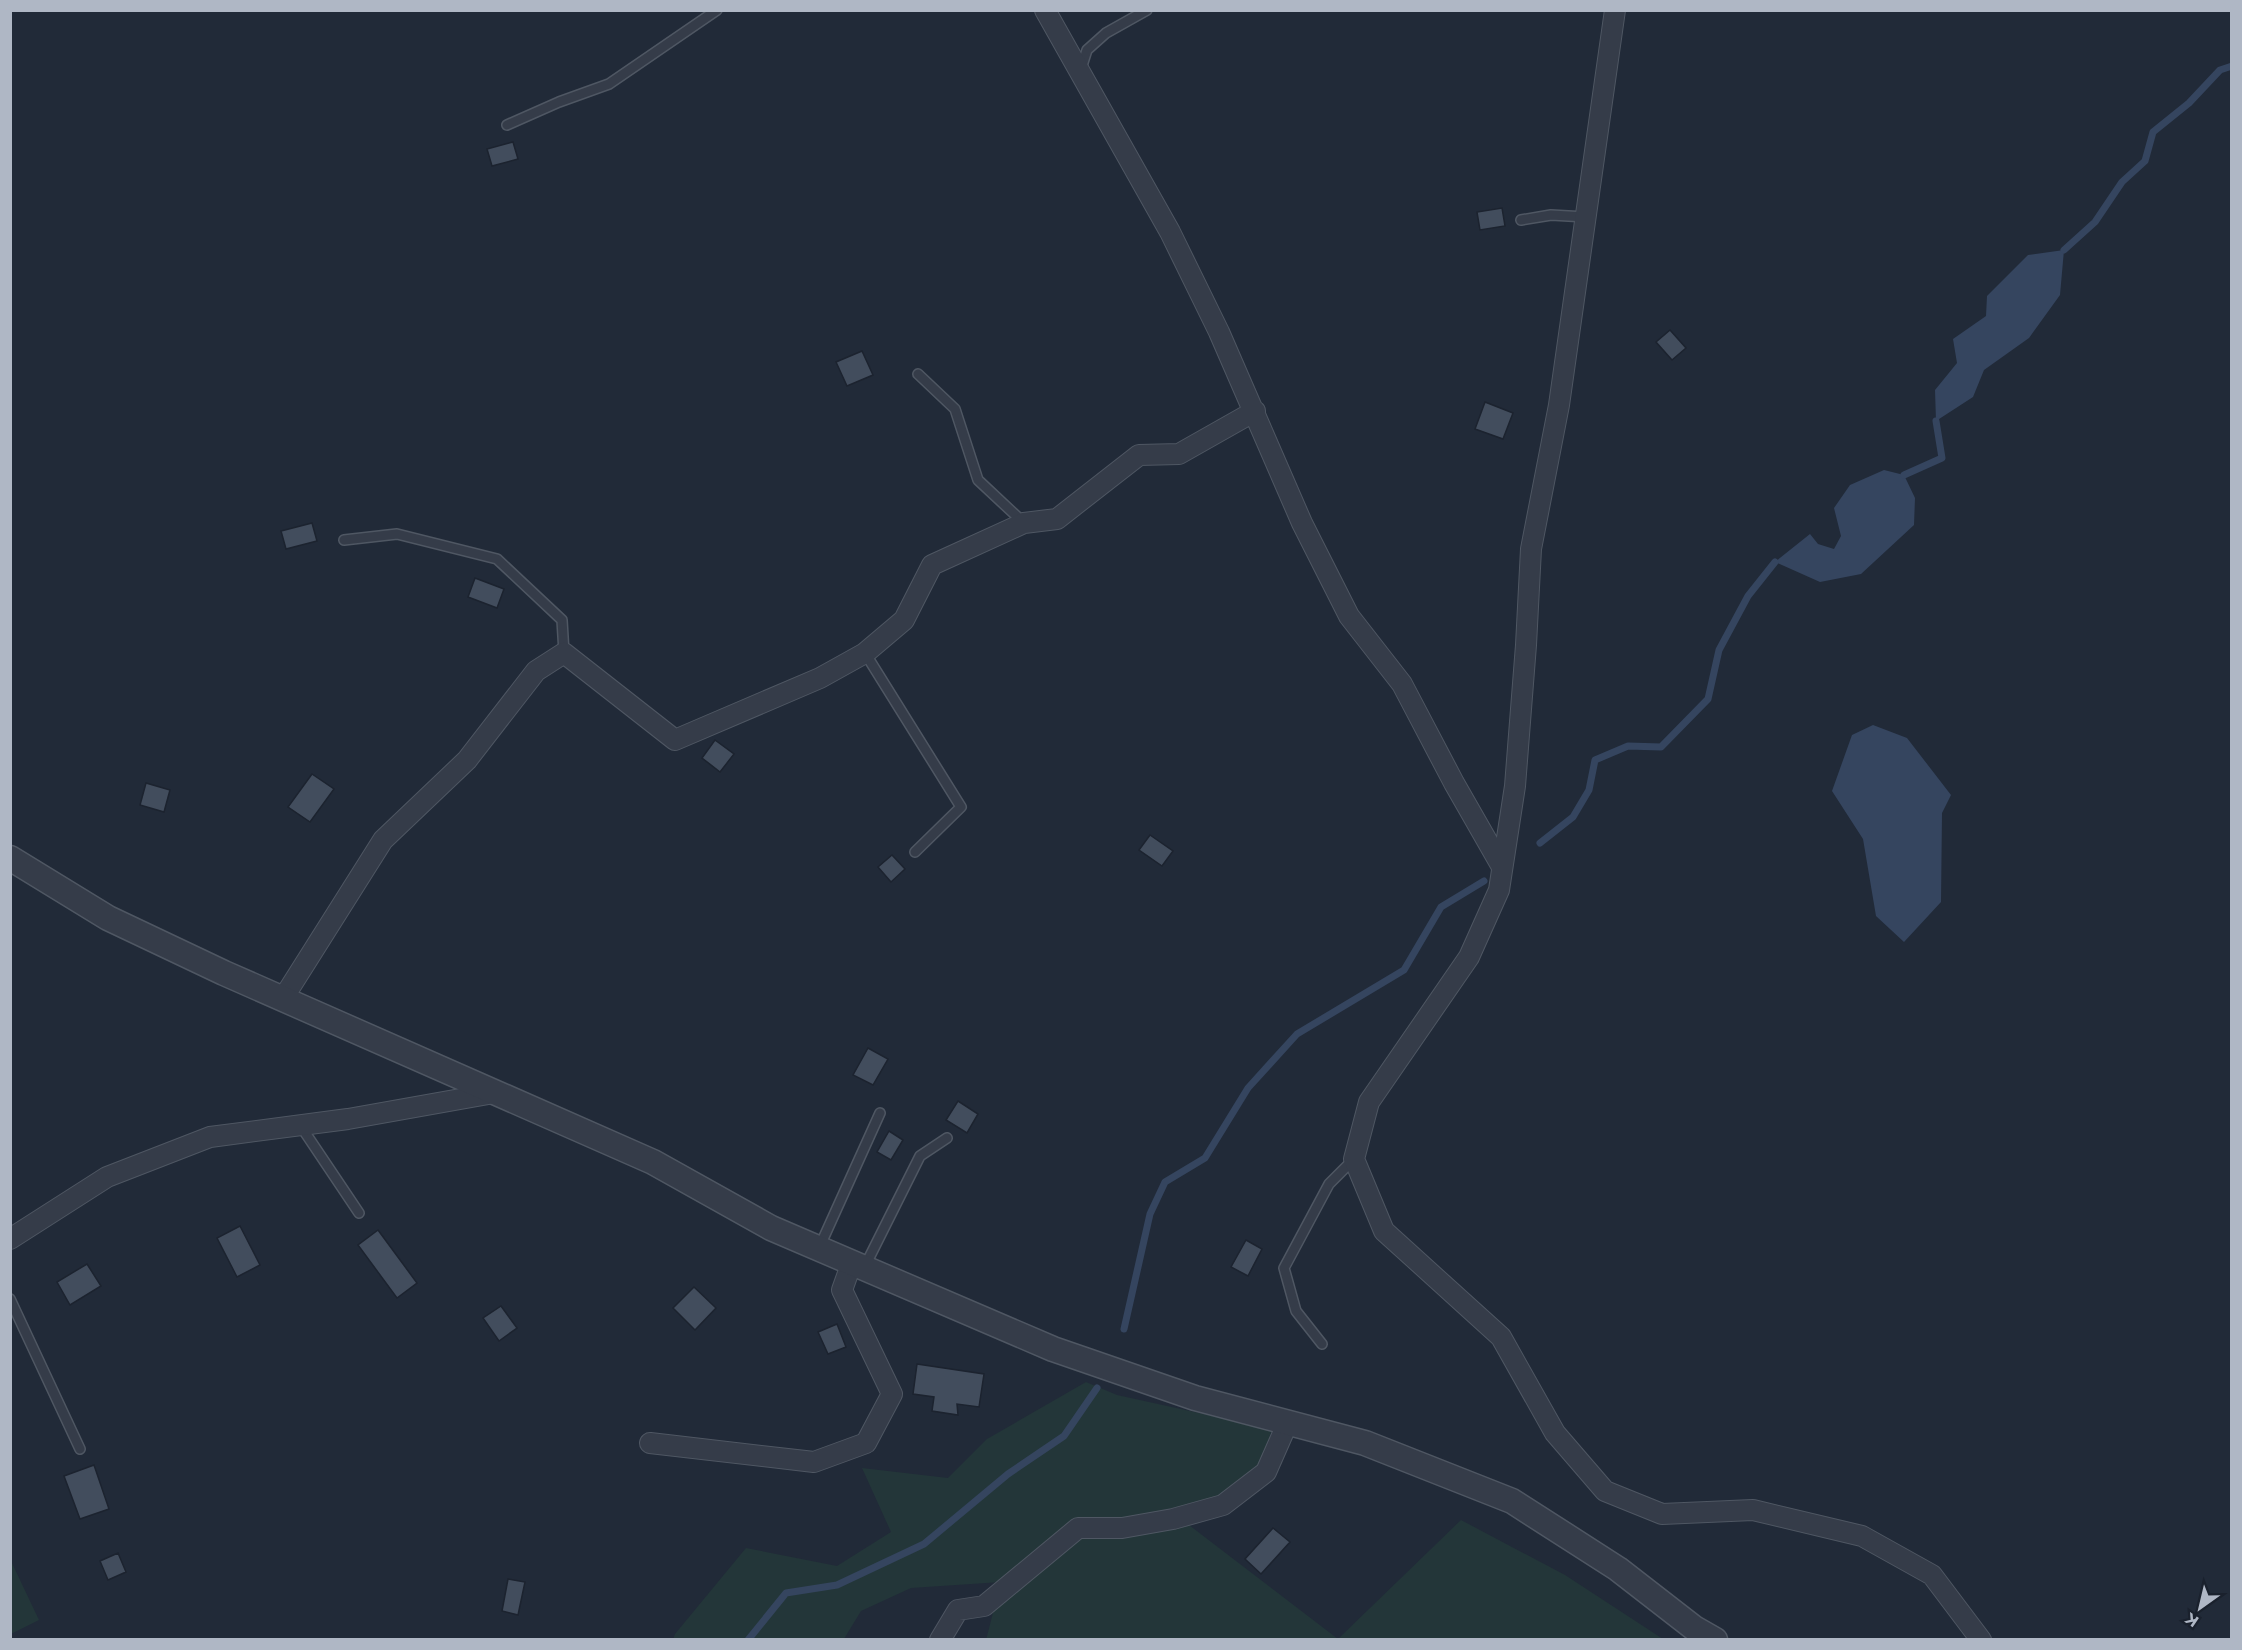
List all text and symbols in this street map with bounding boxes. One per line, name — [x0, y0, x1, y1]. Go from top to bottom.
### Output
north arrow — [2170, 1578, 2230, 1638]
text: K — [2181, 1608, 2202, 1631]

